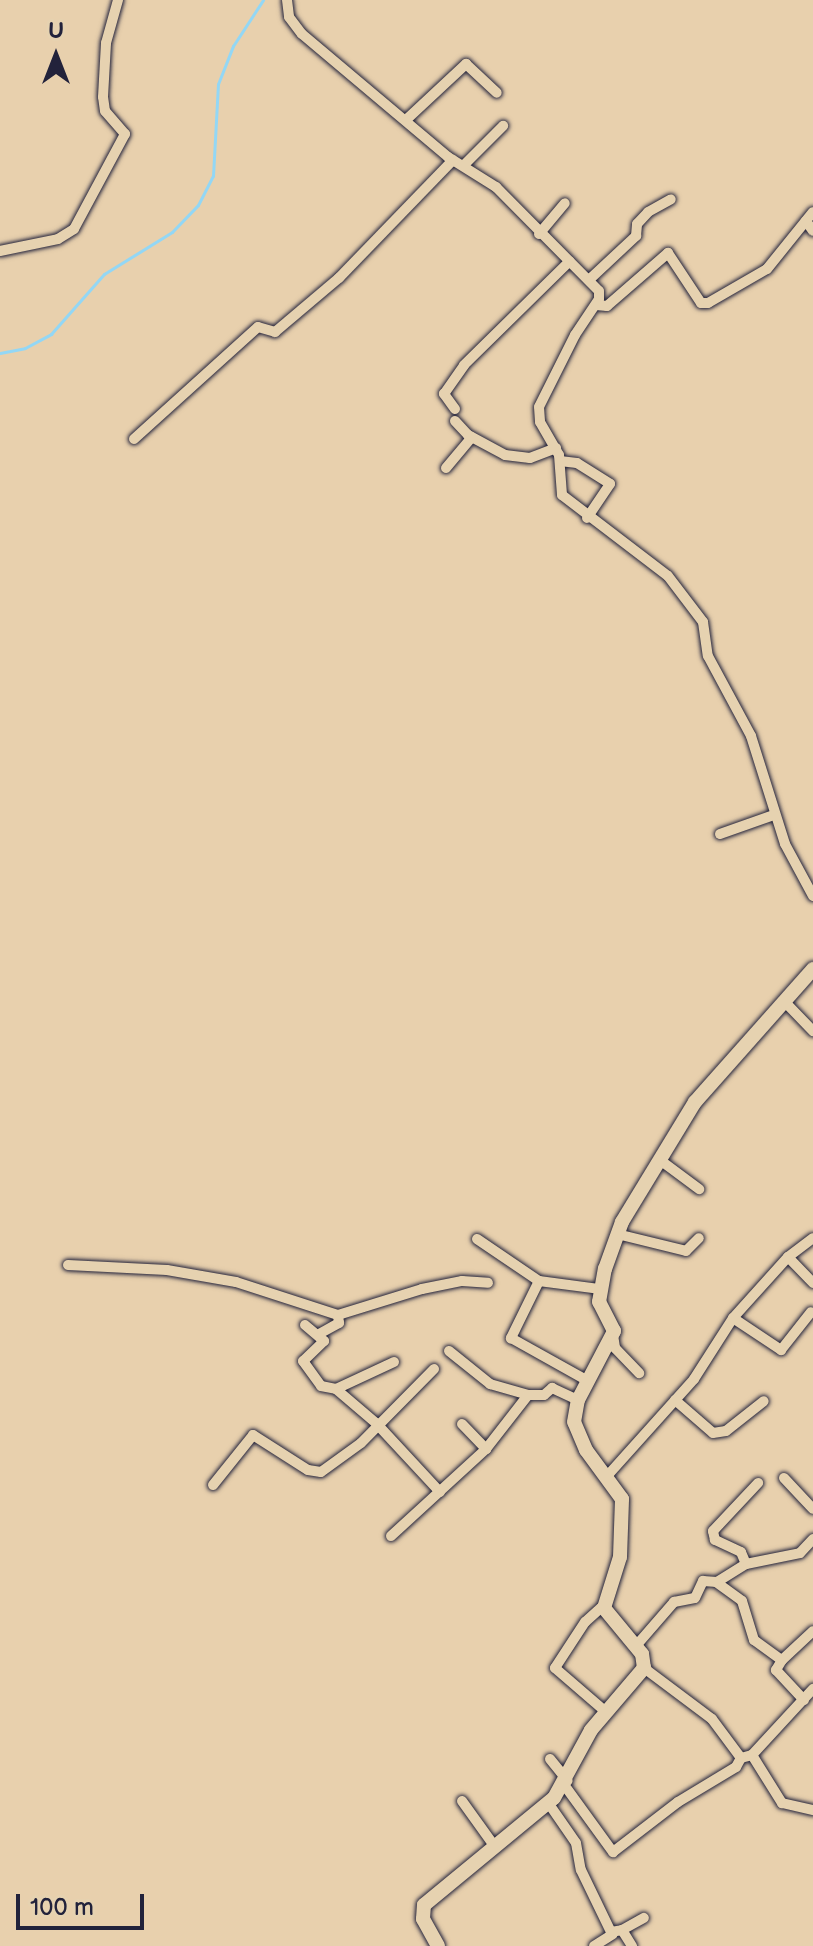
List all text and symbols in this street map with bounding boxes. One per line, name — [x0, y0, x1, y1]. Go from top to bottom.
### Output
north arrow — [16, 16, 96, 96]
text: U — [48, 18, 64, 45]
scale bar — [20, 1878, 148, 1928]
text: 100 m — [30, 1893, 94, 1922]

